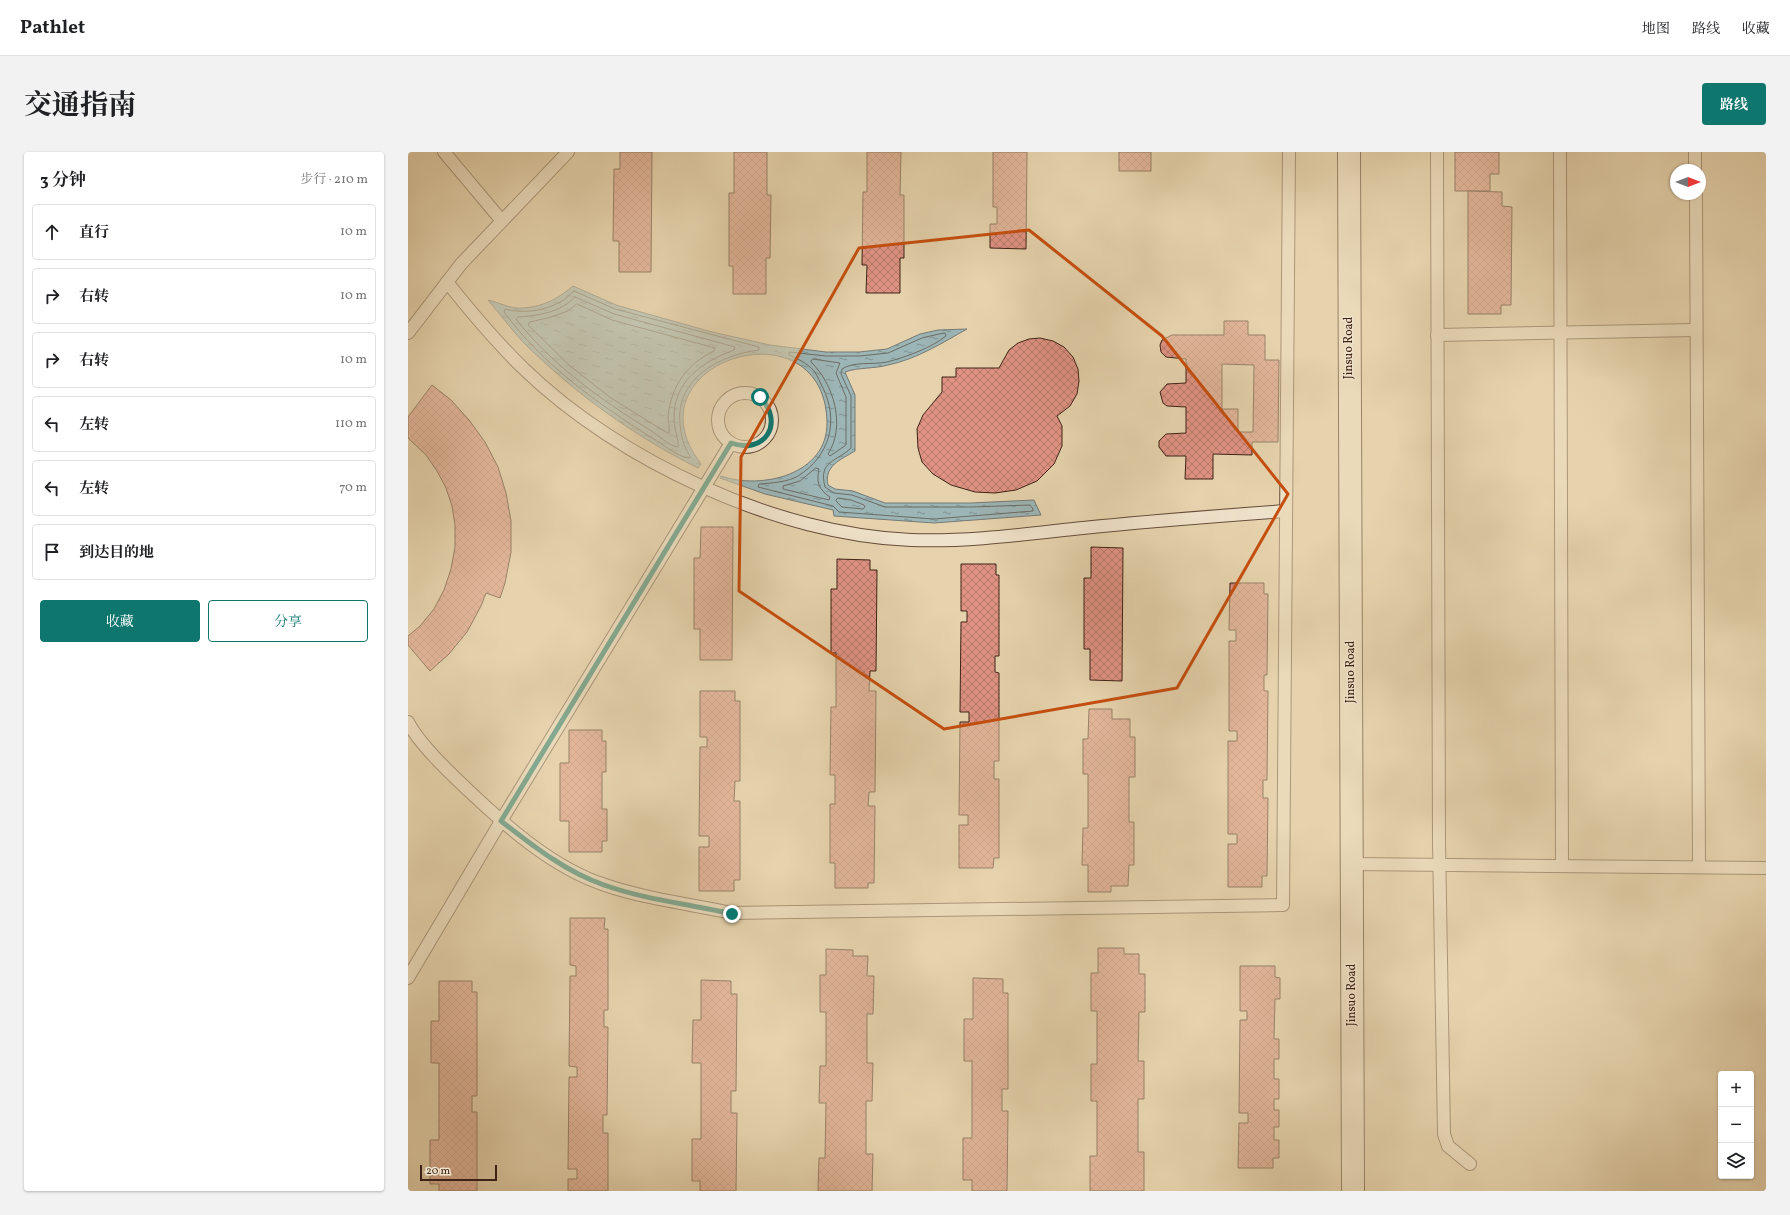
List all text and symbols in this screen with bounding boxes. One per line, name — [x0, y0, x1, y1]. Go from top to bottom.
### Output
text: Pathlet — [20, 15, 85, 41]
text: 地图 — [1642, 20, 1670, 39]
text: 路线 — [1692, 20, 1720, 39]
text: 收藏 — [1742, 20, 1770, 39]
button: 路线 — [1702, 83, 1766, 125]
text: 交通指南 — [24, 87, 136, 126]
north arrow — [1670, 164, 1706, 200]
text: 3 分钟 — [40, 169, 86, 192]
text: 步行 · 210 m — [300, 171, 368, 189]
icon: ahead — [41, 221, 63, 243]
text: 直行 — [79, 223, 109, 244]
text: 10 m — [340, 223, 367, 241]
icon: right — [41, 285, 63, 307]
text: 右转 — [79, 287, 109, 308]
text: 10 m — [340, 287, 367, 305]
street label: Jinsuo Road — [1341, 317, 1357, 379]
icon: right — [41, 349, 63, 371]
text: 右转 — [79, 351, 109, 372]
text: 10 m — [340, 351, 367, 369]
route start — [751, 388, 769, 406]
icon: left — [41, 413, 63, 435]
text: 左转 — [79, 415, 109, 436]
text: 110 m — [335, 415, 367, 433]
icon: left — [41, 477, 63, 499]
text: 左转 — [79, 479, 109, 500]
text: 70 m — [339, 479, 367, 497]
icon: arrive — [41, 541, 63, 563]
text: 到达目的地 — [79, 543, 154, 564]
button: 收藏 — [40, 600, 200, 642]
button: 分享 — [208, 600, 368, 642]
street label: Jinsuo Road — [1343, 641, 1359, 703]
route end — [723, 905, 741, 923]
street label: Jinsuo Road — [1344, 964, 1360, 1026]
map controls — [1718, 1071, 1754, 1179]
button: + — [1718, 1071, 1754, 1107]
button: − — [1718, 1107, 1754, 1143]
button: layers — [1718, 1143, 1754, 1179]
scale bar — [420, 1163, 497, 1182]
text: 20 m — [426, 1164, 450, 1179]

